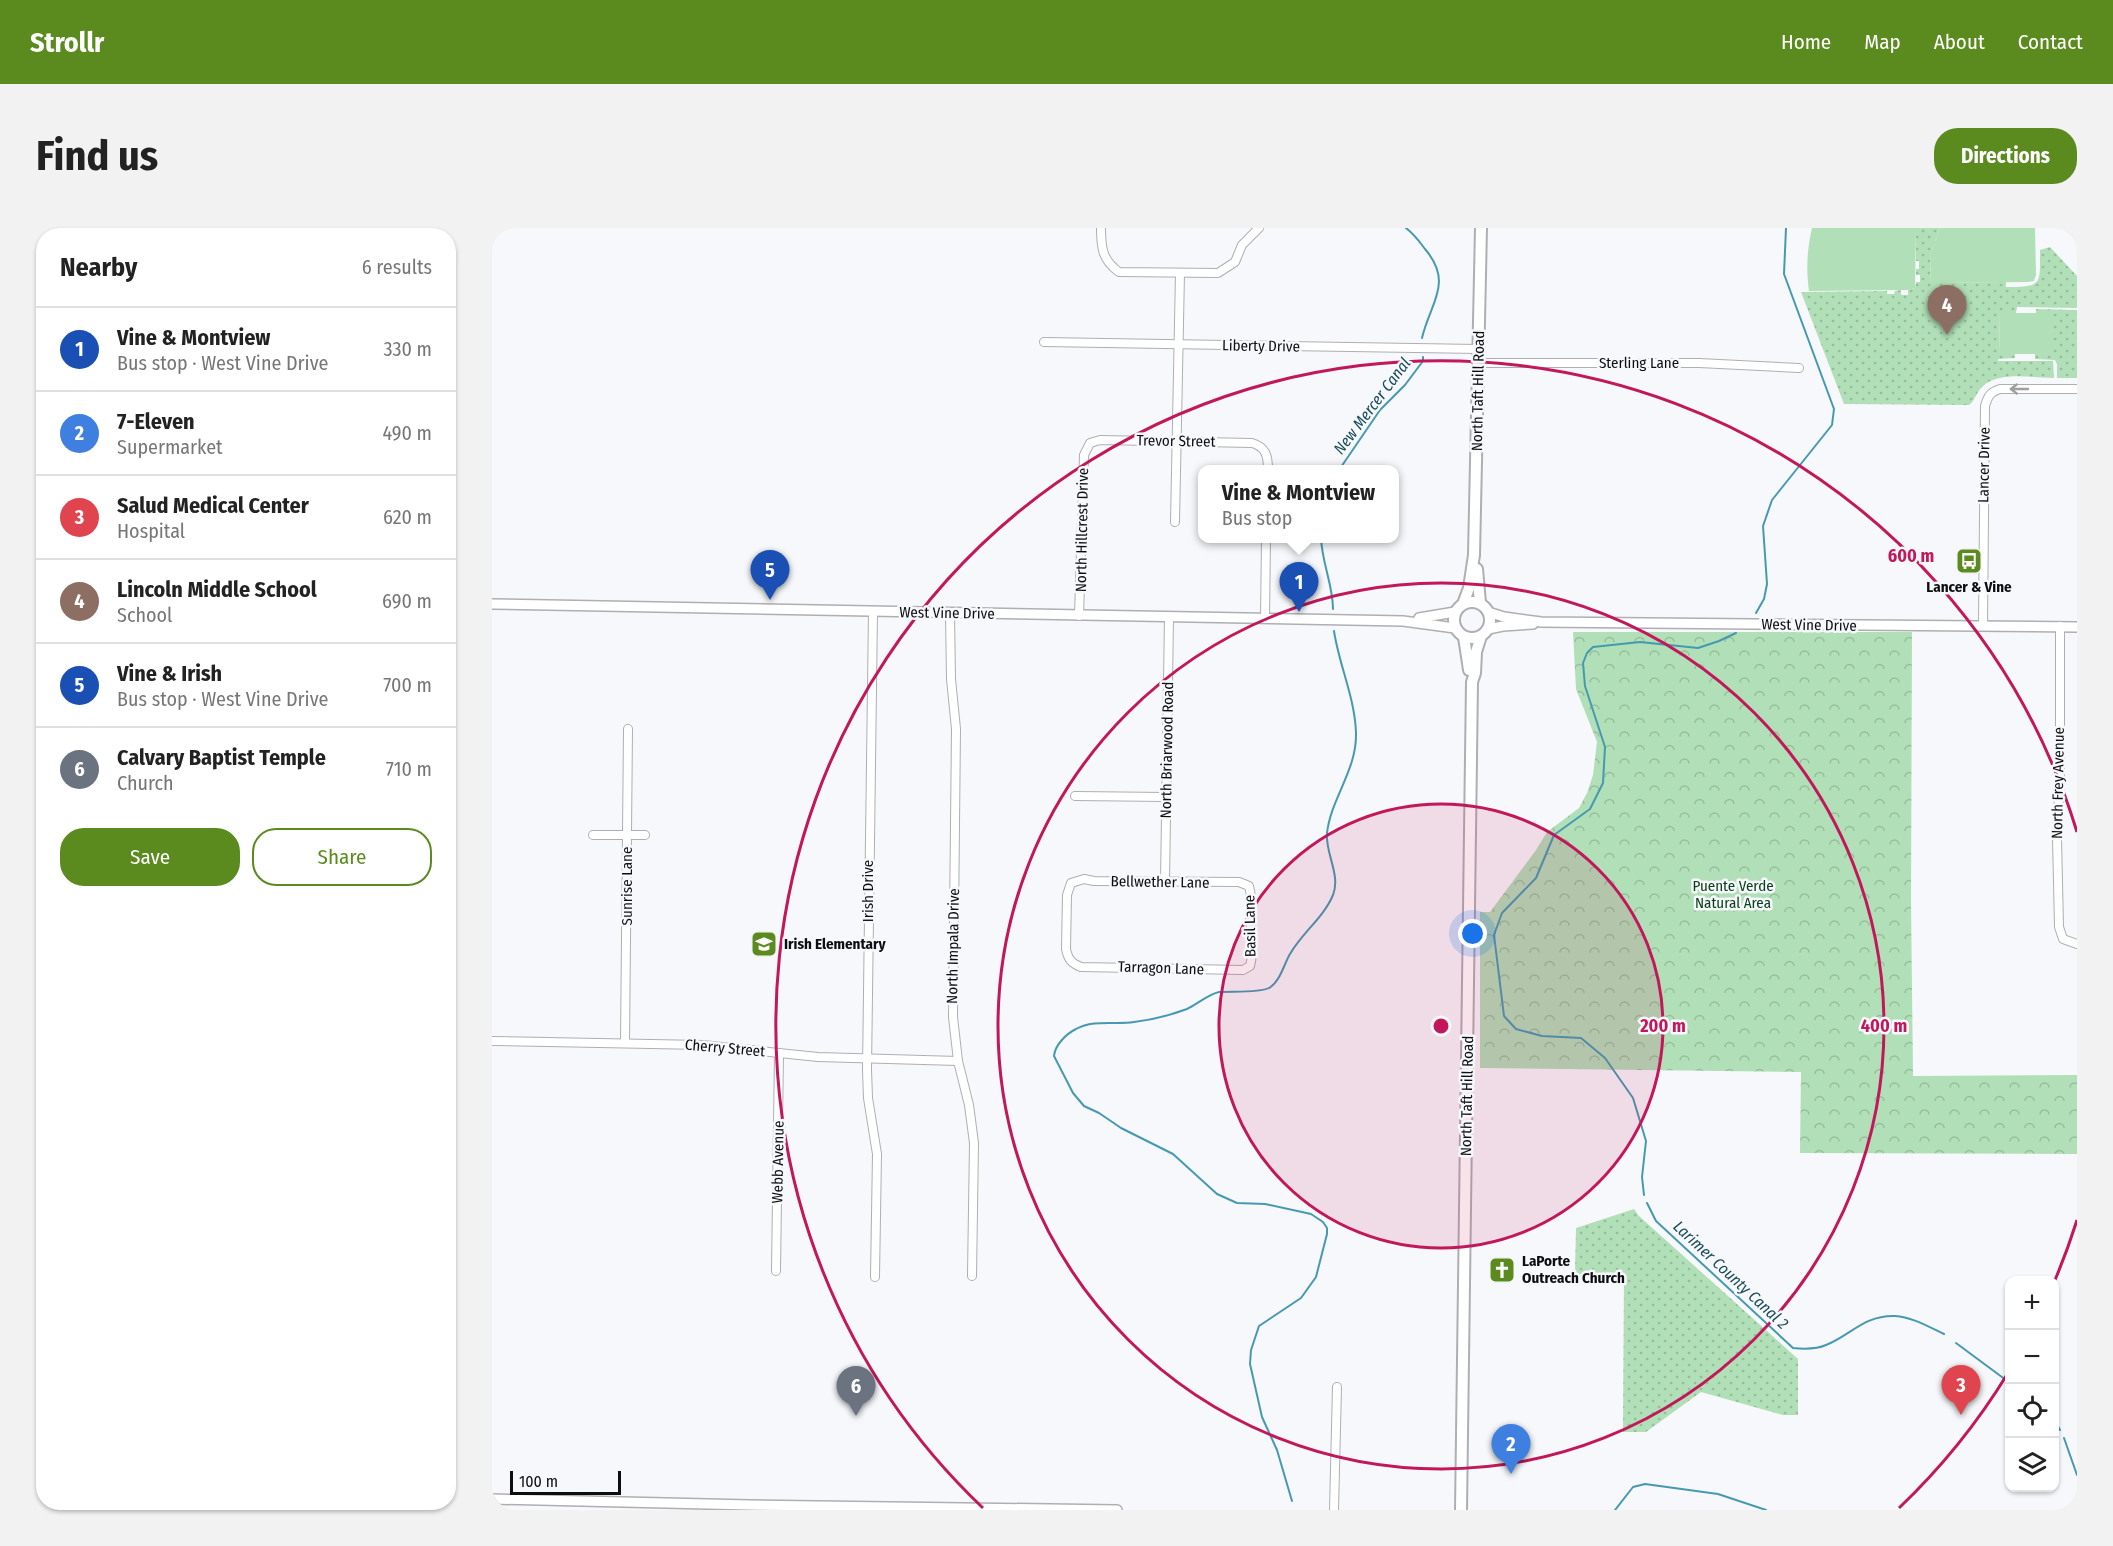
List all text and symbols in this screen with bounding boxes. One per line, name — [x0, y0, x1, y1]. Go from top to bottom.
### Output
text: Strollr — [30, 26, 104, 59]
text: Home — [1781, 29, 1831, 55]
text: Map — [1864, 29, 1901, 55]
text: About — [1934, 29, 1985, 55]
text: Contact — [2018, 29, 2083, 55]
button: Directions — [1934, 128, 2077, 184]
text: Find us — [36, 131, 158, 181]
text: Nearby — [60, 252, 137, 283]
text: 6 results — [362, 255, 432, 279]
pin: 4 — [1928, 285, 1966, 335]
text: Vine & Montview — [117, 324, 270, 351]
street label: North Taft Hill Road — [1468, 331, 1488, 451]
street label: Liberty Drive — [1222, 336, 1300, 356]
text: 1 — [75, 337, 84, 361]
text: 330 m — [383, 337, 432, 361]
text: Bus stop · West Vine Drive — [117, 351, 328, 375]
water label: New Mercer Canal — [1330, 354, 1414, 458]
street label: Sterling Lane — [1599, 354, 1679, 372]
one-way arrow — [2009, 383, 2029, 395]
text: 7-Eleven — [117, 408, 195, 435]
text: 2 — [75, 421, 84, 445]
text: 490 m — [382, 421, 432, 445]
street label: Lancer Drive — [1974, 427, 1994, 503]
street label: Trevor Street — [1136, 431, 1216, 451]
text: Supermarket — [117, 435, 223, 459]
popup — [1198, 465, 1399, 543]
street label: North Hillcrest Drive — [1072, 468, 1092, 592]
text: Vine & Montview — [1222, 479, 1375, 506]
text: Salud Medical Center — [117, 492, 309, 519]
text: 3 — [75, 505, 84, 529]
text: 620 m — [383, 505, 432, 529]
text: Bus stop — [1222, 506, 1292, 530]
text: Hospital — [117, 519, 185, 543]
text: 600 m — [1888, 545, 1934, 567]
bus stop icon: Lancer & Vine — [1954, 546, 1984, 576]
pin: 5 — [750, 550, 790, 600]
pin: 1 — [1280, 562, 1318, 612]
text: Lincoln Middle School — [117, 576, 317, 603]
place label: Lancer & Vine — [1926, 578, 2012, 596]
text: 4 — [74, 589, 85, 613]
text: 690 m — [382, 589, 432, 613]
text: School — [117, 603, 172, 627]
street label: West Vine Drive — [899, 603, 995, 623]
street label: West Vine Drive — [1761, 615, 1857, 635]
text: Vine & Irish — [117, 660, 222, 687]
text: 5 — [75, 673, 84, 697]
text: 700 m — [383, 673, 432, 697]
street label: North Briarwood Road — [1157, 682, 1177, 818]
text: Bus stop · West Vine Drive — [117, 687, 328, 711]
street label: North Frey Avenue — [2048, 727, 2068, 839]
text: Calvary Baptist Temple — [117, 744, 326, 771]
text: 6 — [74, 757, 85, 781]
text: 710 m — [386, 757, 432, 781]
text: Church — [117, 771, 173, 795]
button: Save — [60, 828, 240, 886]
button: Share — [252, 828, 432, 886]
street label: Sunrise Lane — [618, 847, 636, 925]
street label: Irish Drive — [859, 860, 877, 922]
street label: Bellwether Lane — [1110, 872, 1210, 892]
park label: Puente Verde Natural Area — [1692, 877, 1774, 912]
street label: North Impala Drive — [943, 888, 963, 1004]
street label: Basil Lane — [1240, 895, 1260, 957]
your location — [1458, 919, 1487, 948]
school or university icon: Irish Elementary — [749, 929, 779, 959]
place label: Irish Elementary — [784, 935, 887, 953]
street label: Tarragon Lane — [1118, 958, 1204, 978]
text: 200 m — [1639, 1015, 1686, 1037]
text: 400 m — [1861, 1015, 1907, 1037]
centre of rings — [1431, 1016, 1451, 1036]
street label: Cherry Street — [684, 1036, 766, 1060]
street label: North Taft Hill Road — [1457, 1036, 1477, 1156]
street label: Webb Avenue — [768, 1120, 788, 1204]
water label: Larimer County Canal 2 — [1670, 1217, 1792, 1333]
place label: LaPorte Outreach Church — [1522, 1252, 1625, 1287]
church icon: LaPorte Outreach Church — [1487, 1255, 1517, 1285]
map controls — [2005, 1276, 2059, 1492]
button: + — [2005, 1276, 2059, 1330]
button: − — [2005, 1330, 2059, 1384]
pin: 6 — [836, 1366, 876, 1416]
pin: 3 — [1942, 1366, 1980, 1415]
button: locate — [2005, 1384, 2059, 1438]
pin: 2 — [1492, 1424, 1530, 1474]
button: layers — [2005, 1438, 2059, 1492]
scale bar — [510, 1468, 621, 1496]
text: 100 m — [519, 1472, 558, 1491]

